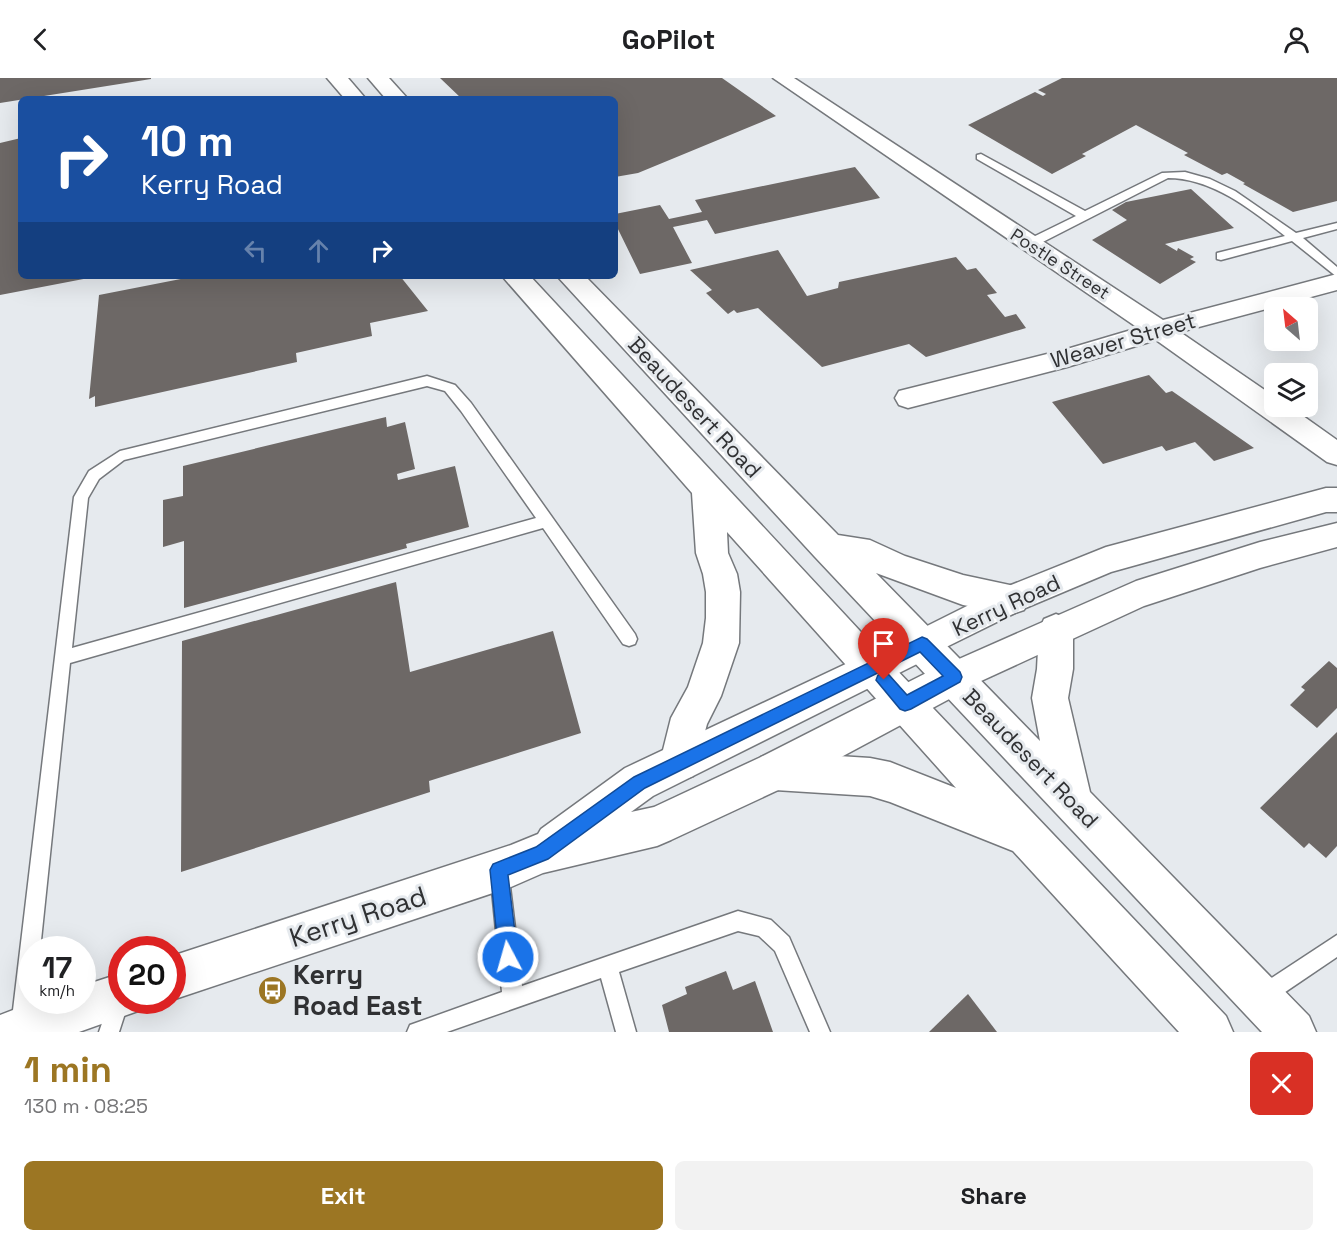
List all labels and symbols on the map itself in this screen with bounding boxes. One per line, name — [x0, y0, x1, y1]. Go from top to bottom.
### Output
street label: Postle Street — [1006, 223, 1114, 304]
north arrow — [1264, 297, 1318, 351]
street label: Weaver Street — [1047, 306, 1199, 374]
street label: Beaudesert Road — [622, 330, 768, 484]
street label: Kerry Road — [948, 568, 1064, 642]
pin — [858, 618, 909, 680]
street label: Beaudesert Road — [957, 682, 1105, 834]
street label: Kerry Road — [285, 878, 431, 955]
position arrow — [476, 925, 540, 989]
speed limit sign: 20 — [108, 936, 186, 1014]
place label: Kerry Road East — [293, 957, 423, 1023]
bus stop icon: Kerry Road East — [256, 975, 288, 1007]

